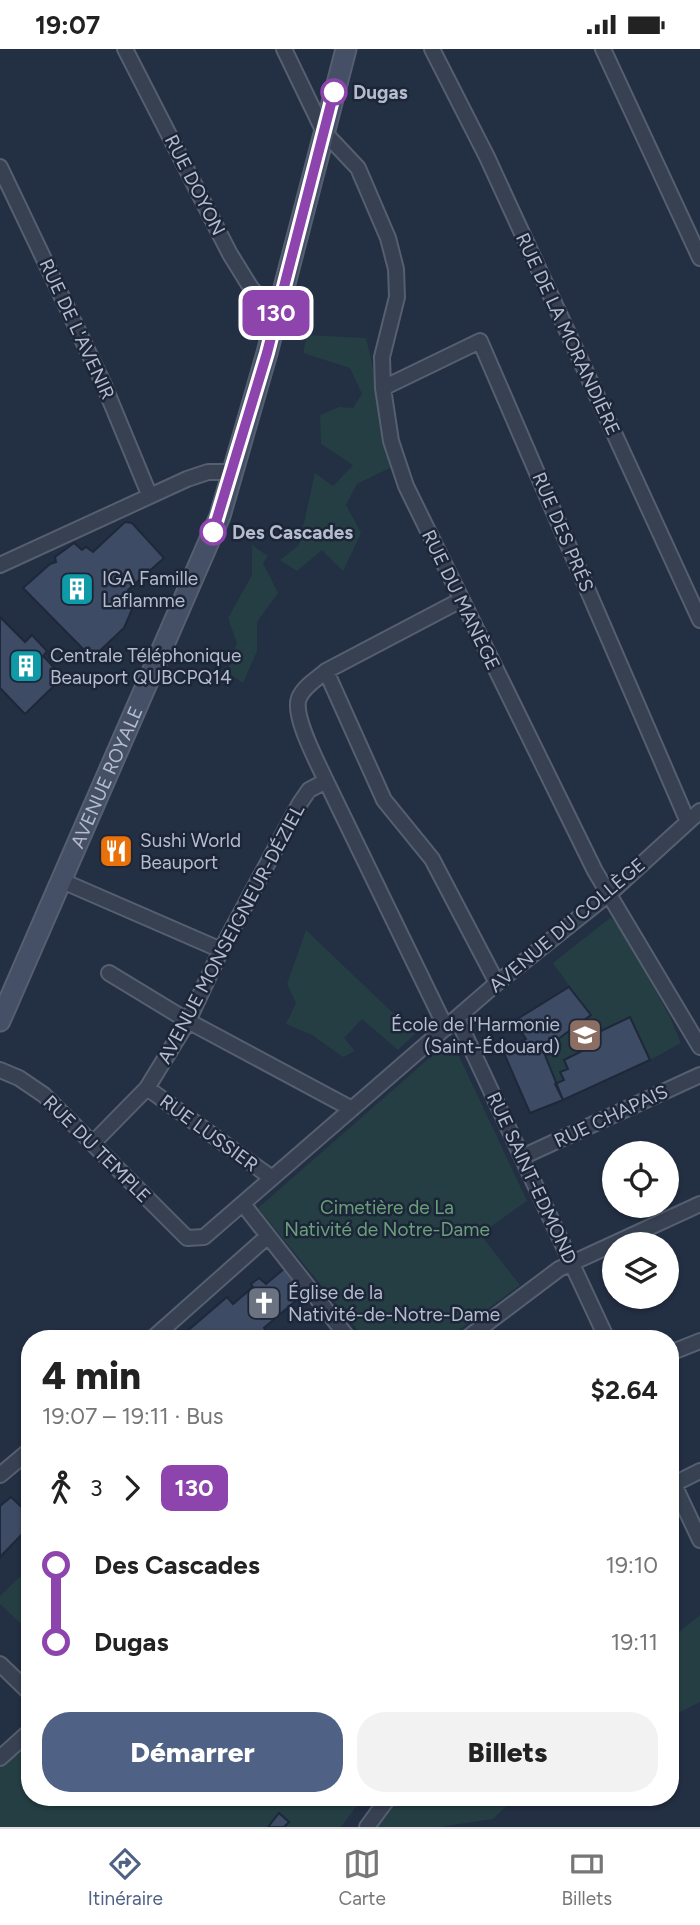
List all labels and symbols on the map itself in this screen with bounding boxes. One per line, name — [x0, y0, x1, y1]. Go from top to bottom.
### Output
marker: Dugas — [321, 79, 347, 105]
place label: Dugas — [353, 81, 408, 104]
street label: RUE DOYON — [160, 131, 230, 239]
street label: RUE DE LA MORANDIÈRE — [511, 229, 625, 439]
street label: RUE DE L'AVENIR — [34, 255, 120, 403]
line badge: 130 — [236, 290, 316, 336]
street label: RUE DES PRÉS — [527, 469, 599, 595]
marker: Des Cascades — [200, 519, 226, 545]
place label: Des Cascades — [232, 521, 353, 544]
street label: RUE DU MANÈGE — [417, 526, 505, 674]
place label: IGA Famille Laflamme — [102, 567, 198, 612]
building icon: IGA Famille Laflamme — [58, 570, 96, 608]
place label: Centrale Téléphonique Beauport QUBCPQ14 — [50, 644, 241, 689]
building icon: Centrale Téléphonique Beauport QUBCPQ14 — [7, 647, 45, 685]
street label: AVENUE ROYALE — [65, 703, 147, 852]
street label: AVENUE MONSEIGNEUR-DÉZIEL — [153, 800, 309, 1068]
place label: Sushi World Beauport — [140, 829, 241, 874]
restaurant icon: Sushi World Beauport — [97, 832, 135, 870]
street label: AVENUE DU COLLÈGE — [484, 853, 650, 997]
place label: École de l'Harmonie (Saint-Édouard) — [391, 1013, 560, 1058]
school or university icon: École de l'Harmonie (Saint-Édouard) — [566, 1016, 604, 1054]
street label: RUE CHAPAIS — [551, 1080, 671, 1152]
street label: RUE SAINT-EDMOND — [482, 1088, 582, 1268]
street label: RUE LUSSIER — [155, 1090, 263, 1177]
street label: RUE DU TEMPLE — [39, 1091, 155, 1207]
park label: Cimetière de La Nativité de Notre-Dame — [284, 1196, 490, 1241]
place label: Église de la Nativité-de-Notre-Dame — [288, 1281, 500, 1326]
church icon: Église de la Nativité-de-Notre-Dame — [245, 1284, 283, 1322]

